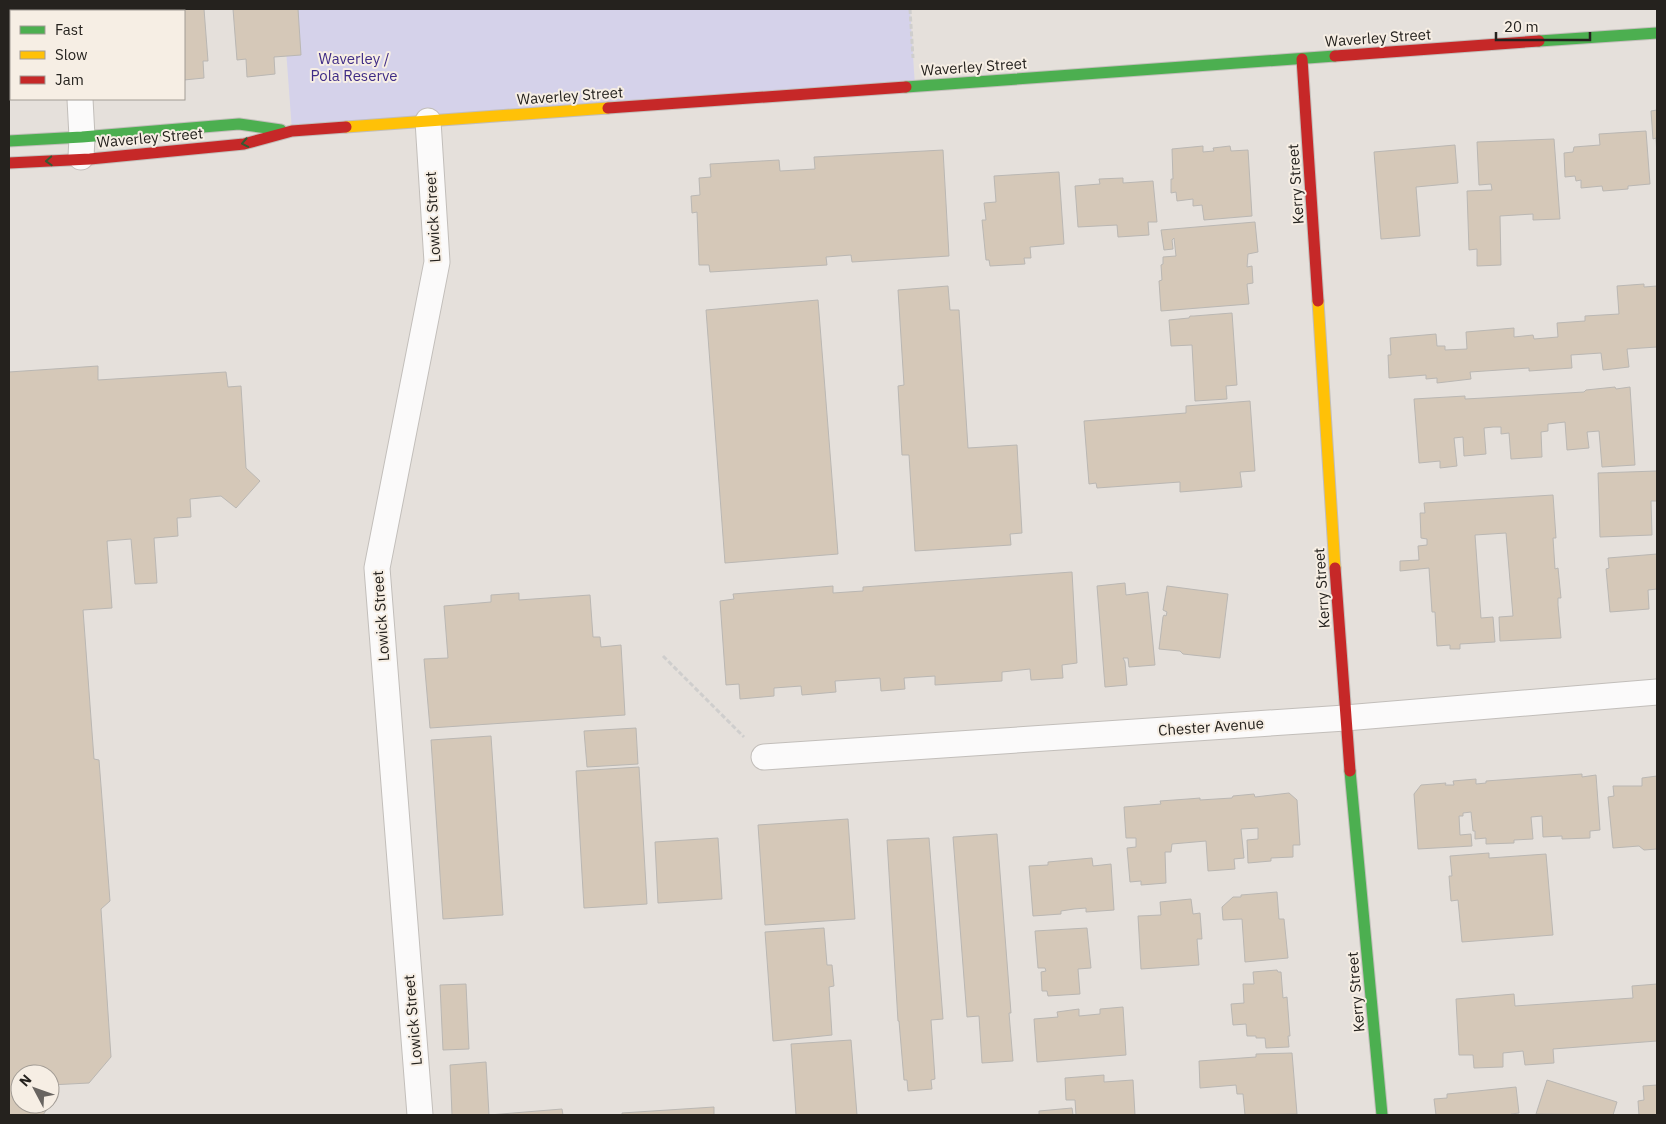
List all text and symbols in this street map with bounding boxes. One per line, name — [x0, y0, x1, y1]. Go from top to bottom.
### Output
legend — [10, 10, 185, 100]
scale bar — [1496, 10, 1590, 42]
text: 20 m — [1504, 17, 1539, 36]
text: Fast — [55, 20, 83, 39]
street label: Waverley Street — [1324, 24, 1432, 51]
text: Slow — [55, 45, 88, 64]
park label: Waverley / Pola Reserve — [310, 49, 398, 85]
street label: Waverley Street — [920, 53, 1028, 80]
text: Jam — [55, 70, 84, 89]
street label: Waverley Street — [516, 82, 624, 109]
street label: Waverley Street — [96, 123, 204, 152]
one-way arrow — [241, 138, 250, 148]
street label: Kerry Street — [1283, 143, 1308, 225]
one-way arrow — [44, 155, 52, 166]
street label: Lowick Street — [421, 171, 444, 263]
street label: Kerry Street — [1309, 547, 1334, 629]
street label: Lowick Street — [368, 570, 393, 662]
street label: Chester Avenue — [1158, 713, 1264, 740]
street label: Kerry Street — [1343, 951, 1368, 1033]
street label: Lowick Street — [399, 974, 426, 1066]
north arrow — [10, 1064, 60, 1114]
text: N — [15, 1071, 35, 1090]

